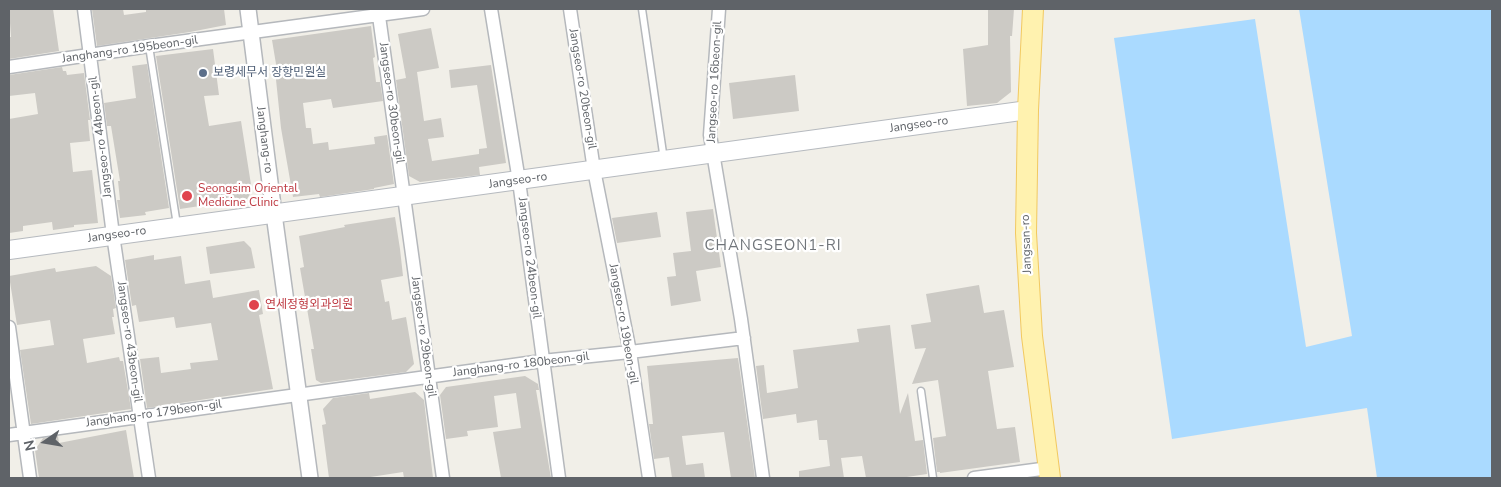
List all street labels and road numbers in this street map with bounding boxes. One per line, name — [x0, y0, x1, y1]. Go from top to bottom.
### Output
street label: Jangseo-ro 16beon-gil — [705, 21, 725, 143]
street label: Jangseo-ro 20beon-gil — [565, 28, 599, 150]
street label: Janghang-ro 195beon-gil — [61, 33, 199, 67]
street label: Jangseo-ro 30beon-gil — [375, 42, 407, 164]
street label: Jangseo-ro 44beon-gil — [86, 76, 116, 198]
street label: Janghang-ro — [253, 106, 275, 174]
street label: Jangseo-ro — [889, 114, 949, 136]
street label: Jangseo-ro — [488, 170, 548, 192]
street label: Jangseo-ro 24beon-gil — [514, 197, 544, 319]
street label: Jangsan-ro — [1019, 214, 1035, 274]
street label: Jangseo-ro — [87, 224, 147, 246]
street label: Jangseo-ro 19beon-gil — [605, 263, 641, 385]
street label: Jangseo-ro 29beon-gil — [407, 276, 439, 398]
street label: Jangseo-ro 43beon-gil — [113, 281, 145, 403]
street label: Janghang-ro 180beon-gil — [452, 349, 590, 381]
street label: Janghang-ro 179beon-gil — [85, 397, 223, 431]

